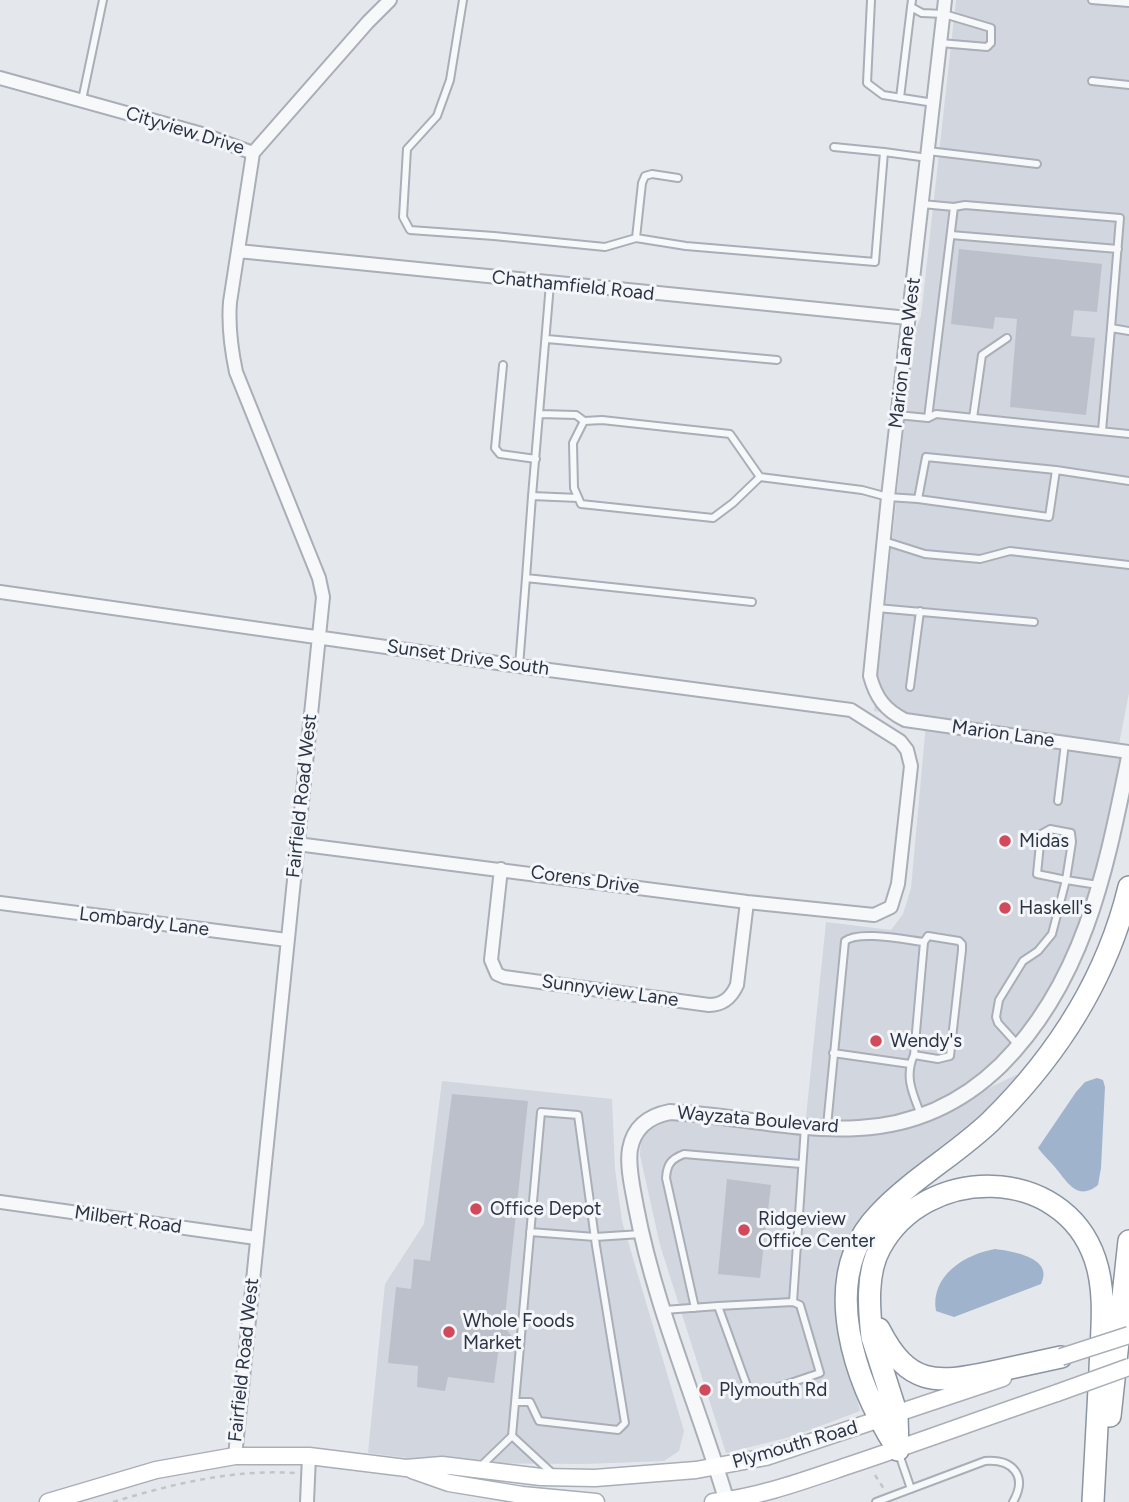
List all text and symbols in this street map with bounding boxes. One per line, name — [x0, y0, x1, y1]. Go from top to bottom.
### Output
street label: Cityview Drive — [123, 102, 247, 160]
street label: Chathamfield Road — [491, 266, 655, 306]
street label: Marion Lane West — [884, 276, 926, 430]
street label: Sunset Drive South — [385, 635, 551, 681]
street label: Fairfield Road West — [282, 713, 322, 879]
street label: Marion Lane — [950, 716, 1056, 752]
place label: Midas — [1019, 830, 1069, 852]
marker: Midas — [997, 833, 1013, 849]
street label: Corens Drive — [529, 861, 641, 899]
place label: Haskell's — [1019, 897, 1092, 919]
marker: Haskell's — [997, 900, 1013, 916]
street label: Lombardy Lane — [78, 903, 210, 941]
street label: Sunnyview Lane — [540, 970, 680, 1012]
place label: Wendy's — [890, 1030, 962, 1052]
marker: Wendy's — [868, 1033, 884, 1049]
street label: Wayzata Boulevard — [676, 1102, 840, 1138]
place label: Office Depot — [490, 1198, 601, 1220]
street label: Milbert Road — [73, 1201, 183, 1239]
marker: Office Depot — [468, 1201, 484, 1217]
place label: Ridgeview Office Center — [758, 1208, 875, 1252]
marker: Ridgeview Office Center — [736, 1222, 752, 1238]
street label: Fairfield Road West — [224, 1277, 264, 1443]
place label: Whole Foods Market — [463, 1310, 574, 1354]
marker: Whole Foods Market — [441, 1324, 457, 1340]
place label: Plymouth Rd — [719, 1379, 827, 1401]
marker: Plymouth Rd — [697, 1382, 713, 1398]
street label: Plymouth Road — [730, 1416, 860, 1474]

